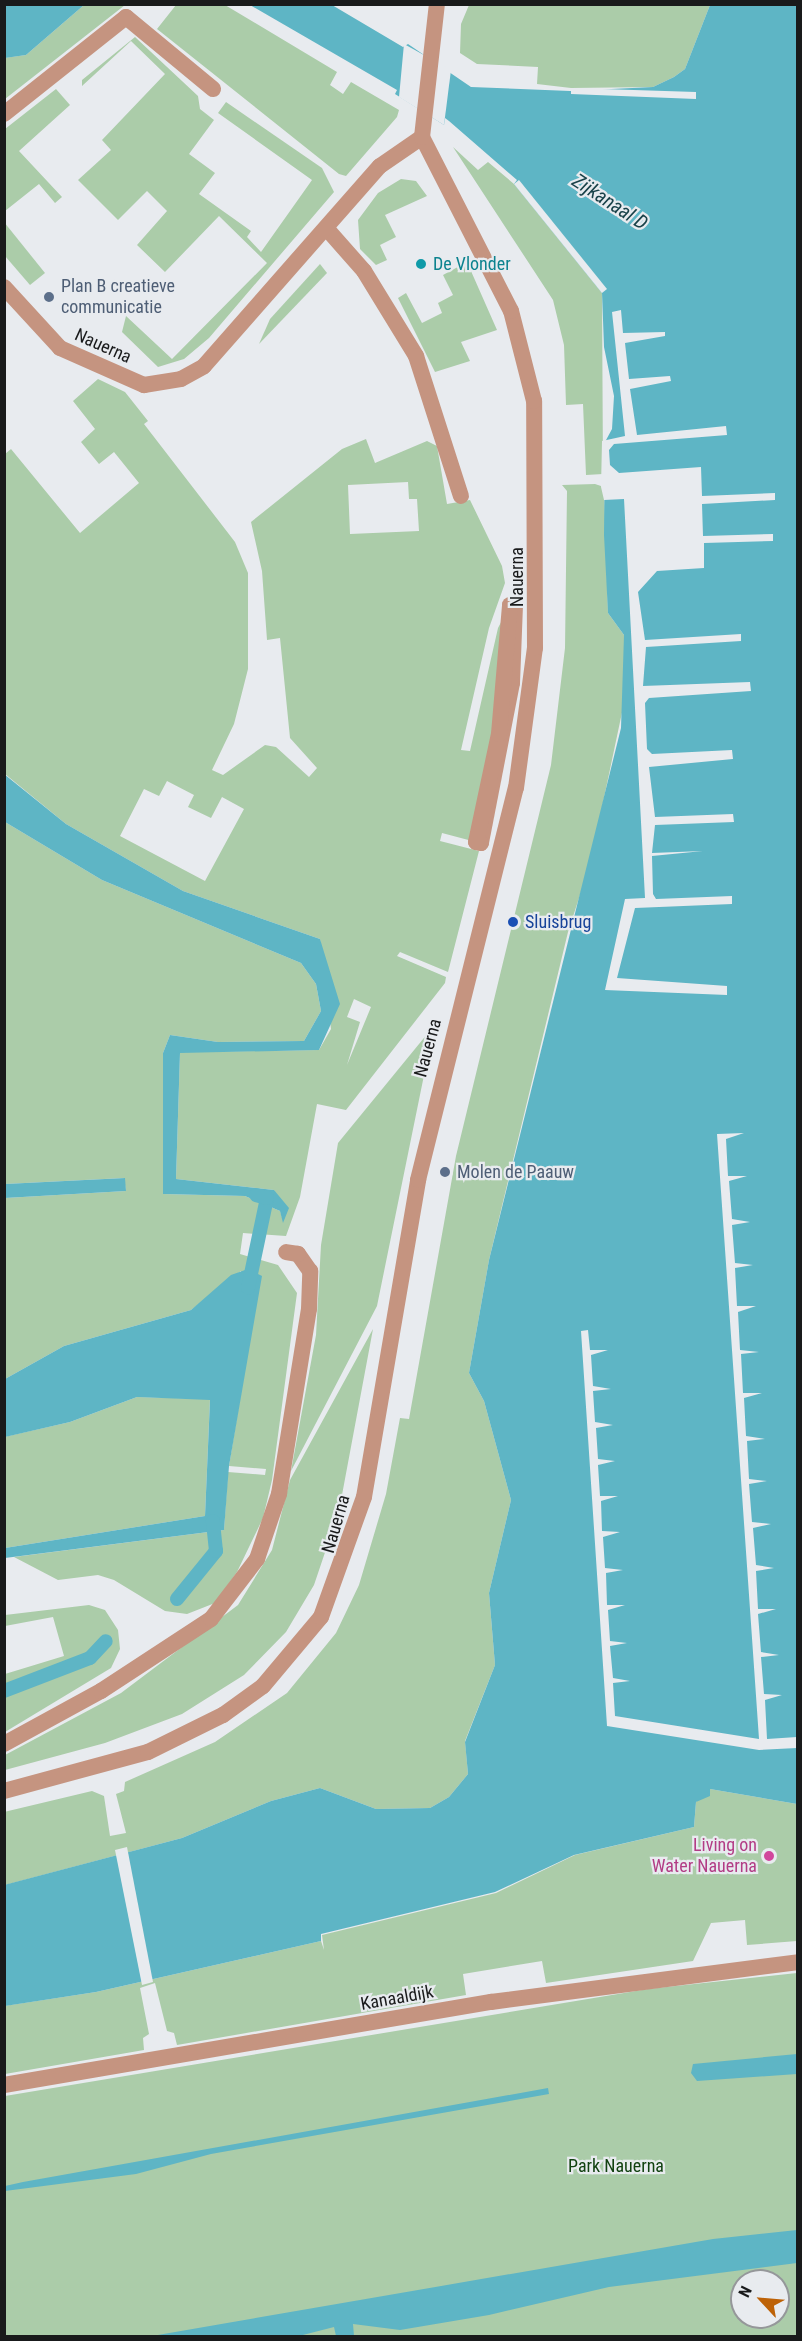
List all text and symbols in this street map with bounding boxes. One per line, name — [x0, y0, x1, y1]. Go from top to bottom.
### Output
water label: Zijkanaal D — [568, 169, 652, 235]
place label: De Vlonder — [433, 253, 511, 275]
marker: De Vlonder — [414, 257, 428, 271]
place label: Plan B creatieve communicatie — [61, 276, 175, 318]
marker: Plan B creatieve communicatie — [42, 290, 56, 304]
street label: Nauerna — [71, 324, 135, 368]
street label: Nauerna — [506, 547, 528, 607]
place label: Sluisbrug — [525, 911, 591, 933]
marker: Sluisbrug — [506, 915, 520, 929]
street label: Nauerna — [410, 1016, 446, 1080]
place label: Molen de Paauw — [457, 1161, 574, 1183]
marker: Molen de Paauw — [438, 1165, 452, 1179]
street label: Nauerna — [317, 1492, 355, 1556]
place label: Living on Water Nauerna — [652, 1835, 757, 1878]
marker: Living on Water Nauerna — [762, 1849, 776, 1863]
street label: Kanaaldijk — [359, 1981, 435, 2015]
park label: Park Nauerna — [568, 2155, 664, 2177]
north arrow — [730, 2269, 790, 2329]
text: N — [734, 2283, 756, 2300]

